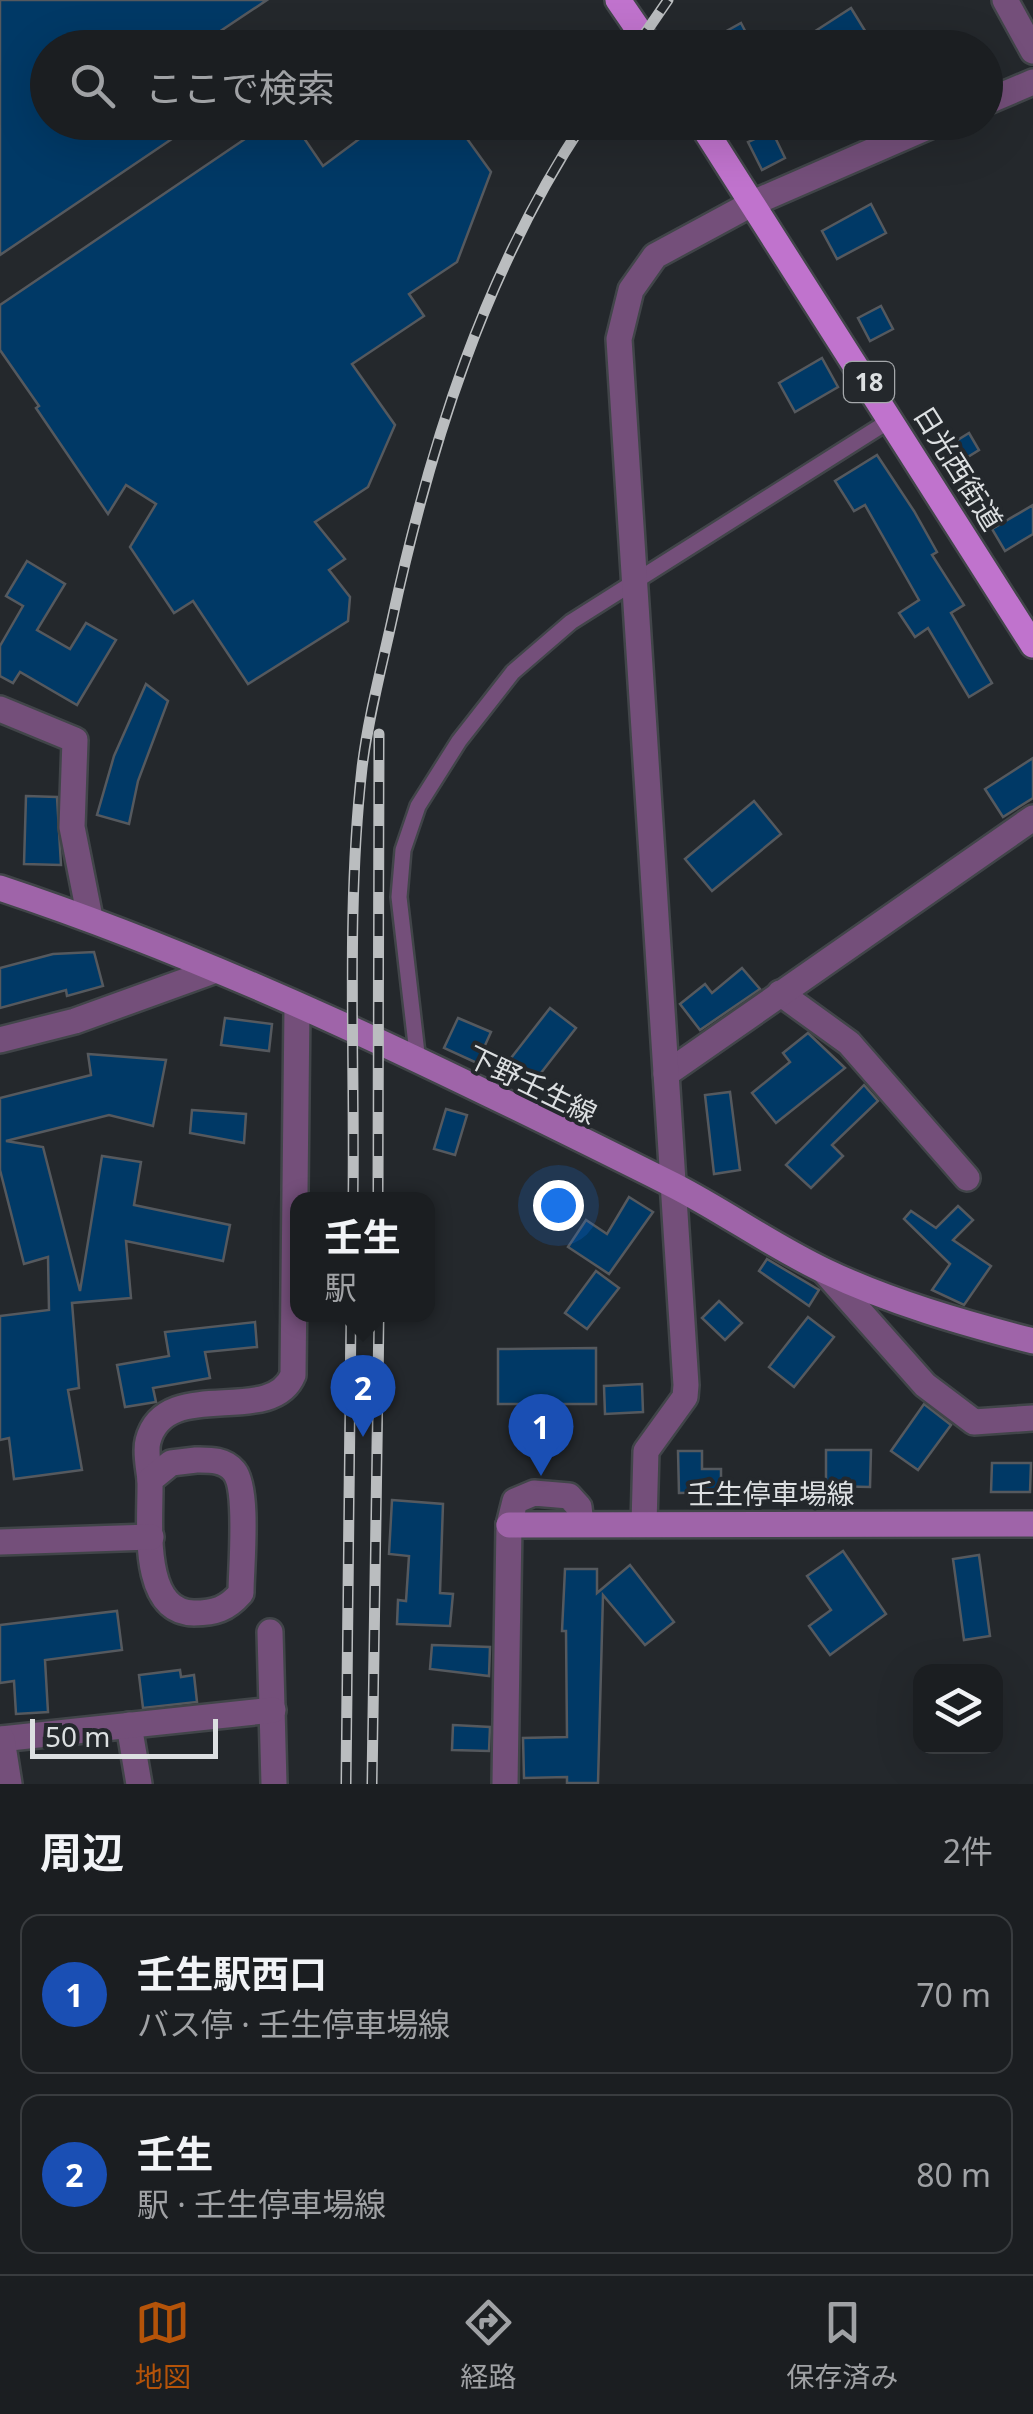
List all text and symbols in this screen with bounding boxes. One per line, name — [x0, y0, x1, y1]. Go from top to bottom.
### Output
search box — [30, 30, 1003, 140]
icon: search — [65, 58, 120, 113]
text: ここで検索 — [145, 61, 335, 113]
road number: 18 — [844, 362, 894, 402]
street label: 日光西街道 — [906, 398, 1012, 537]
street label: 下野壬生線 — [461, 1036, 604, 1132]
your location — [533, 1180, 584, 1231]
popup — [290, 1192, 435, 1322]
text: 壬生 — [324, 1210, 401, 1262]
text: 駅 — [324, 1265, 357, 1308]
pin: 2 — [330, 1354, 396, 1437]
pin: 1 — [508, 1394, 574, 1476]
street label: 壬生停車場線 — [687, 1474, 855, 1512]
map controls — [913, 1664, 1003, 1754]
button: layers — [913, 1664, 1003, 1754]
scale bar — [30, 1714, 218, 1758]
text: 50 m — [45, 1717, 111, 1755]
text: 周辺 — [40, 1823, 124, 1880]
text: 2件 — [943, 1829, 993, 1872]
text: 壬生駅西口 — [137, 1947, 327, 1999]
text: 1 — [65, 1973, 84, 2016]
text: 70 m — [916, 1973, 991, 2016]
text: バス停 · 壬生停車場線 — [137, 2002, 450, 2045]
text: 壬生 — [137, 2127, 213, 2179]
text: 2 — [65, 2153, 84, 2196]
text: 80 m — [916, 2153, 991, 2196]
text: 駅 · 壬生停車場線 — [137, 2182, 386, 2225]
tab: 地図 — [135, 2295, 191, 2395]
tab: 経路 — [460, 2295, 516, 2395]
tab: 保存済み — [786, 2295, 898, 2395]

